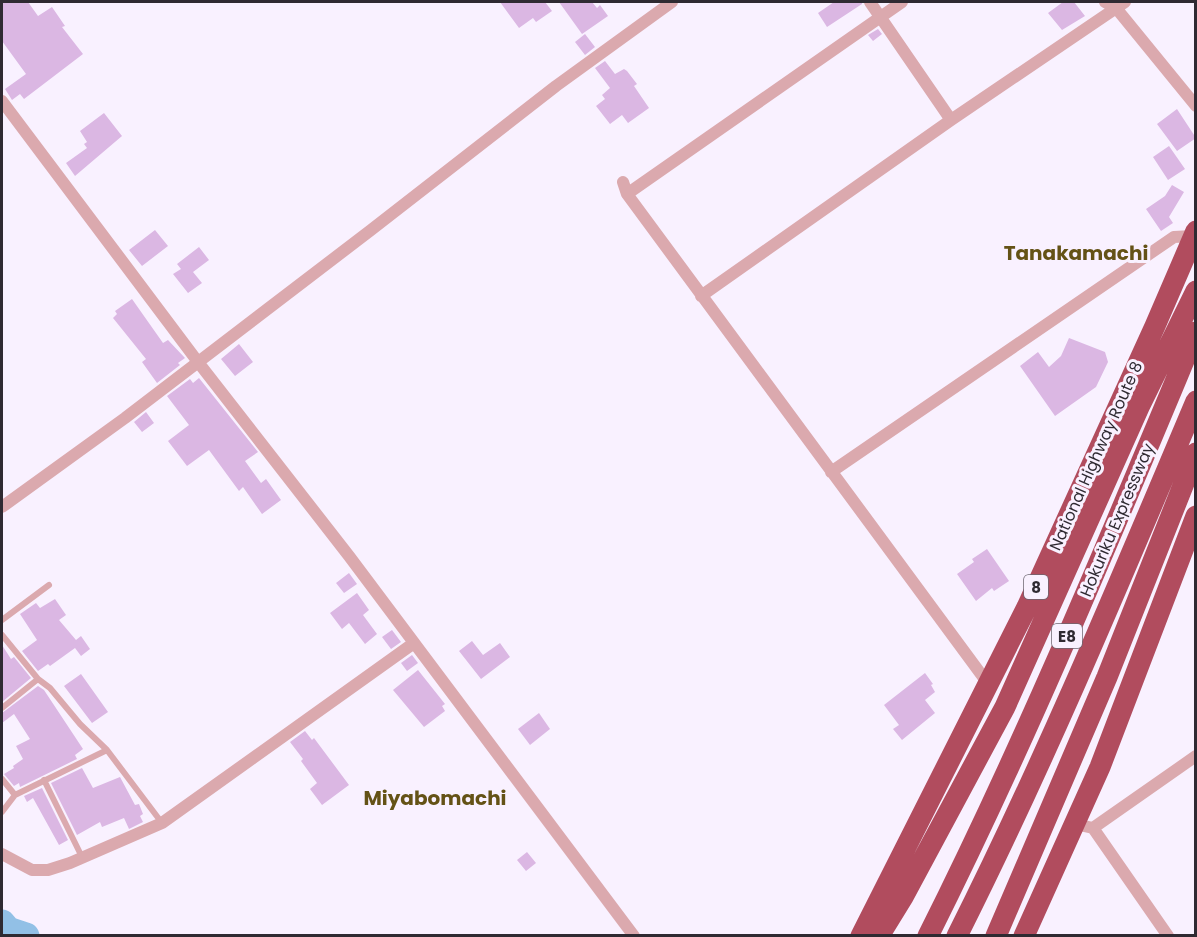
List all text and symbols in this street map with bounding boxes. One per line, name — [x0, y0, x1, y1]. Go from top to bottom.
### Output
district label: Tanakamachi — [1004, 239, 1148, 267]
street label: National Highway Route 8 — [1044, 358, 1148, 554]
street label: Hokuriku Expressway — [1074, 440, 1160, 600]
road number: 8 — [1024, 575, 1048, 599]
road number: E8 — [1052, 624, 1082, 648]
district label: Miyabomachi — [363, 784, 507, 812]

